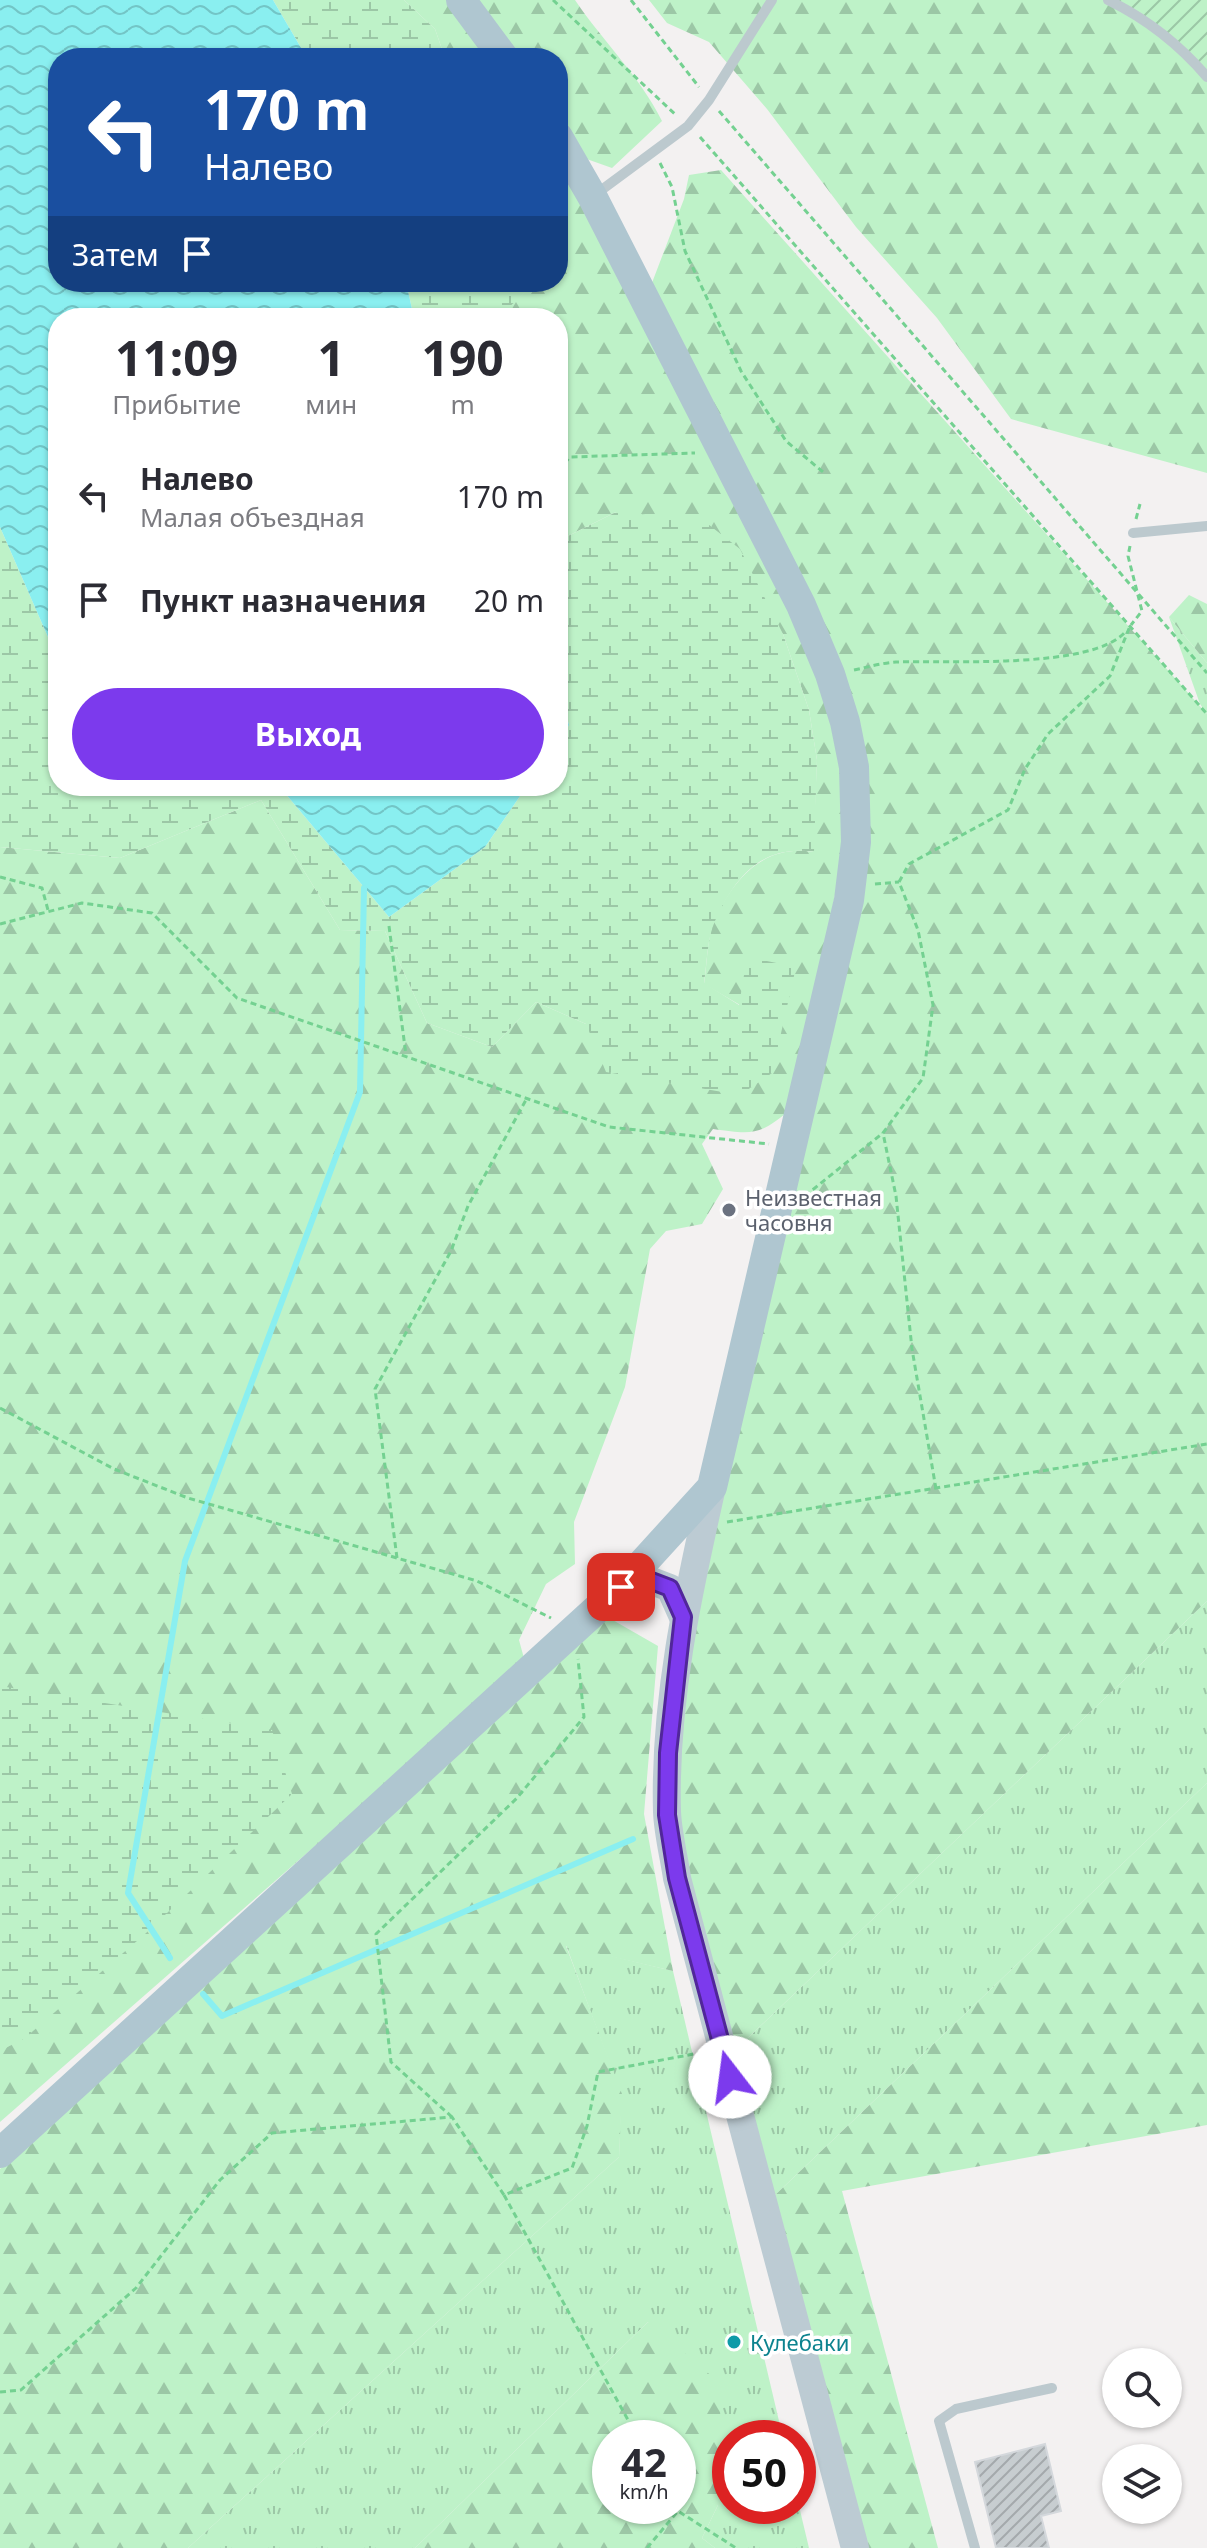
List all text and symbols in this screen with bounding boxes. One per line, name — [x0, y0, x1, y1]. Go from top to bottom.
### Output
text: 170 m — [204, 70, 369, 146]
icon: left — [72, 80, 176, 184]
text: Налево — [204, 142, 333, 191]
icon: arrive — [175, 232, 219, 276]
text: Затем — [72, 234, 159, 275]
text: 11:09 — [115, 325, 238, 390]
text: 1 — [317, 325, 345, 390]
text: 190 — [421, 325, 504, 390]
text: Прибытие — [112, 386, 241, 422]
text: мин — [305, 386, 357, 422]
text: m — [450, 386, 475, 422]
text: Налево — [140, 458, 254, 499]
icon: left — [72, 474, 116, 518]
text: 170 m — [457, 476, 544, 517]
text: Малая объездная — [140, 499, 365, 535]
icon: arrive — [72, 578, 116, 622]
text: Пункт назначения — [140, 580, 426, 621]
text: 20 m — [474, 580, 544, 621]
button: Выход — [72, 688, 544, 780]
place label: Неизвестная часовня — [745, 1182, 882, 1237]
marker: Неизвестная часовня — [720, 1201, 738, 1219]
pin — [587, 1553, 655, 1621]
icon: arrive — [599, 1565, 643, 1609]
position arrow — [688, 2035, 772, 2119]
place label: Кулебаки — [750, 2327, 849, 2357]
marker: Кулебаки — [725, 2333, 743, 2351]
map controls — [1102, 2348, 1182, 2524]
button: search — [1102, 2348, 1182, 2428]
speed limit sign: 50 — [712, 2420, 816, 2524]
text: 42 — [621, 2434, 667, 2489]
button: layers — [1102, 2444, 1182, 2524]
text: km/h — [619, 2478, 669, 2505]

